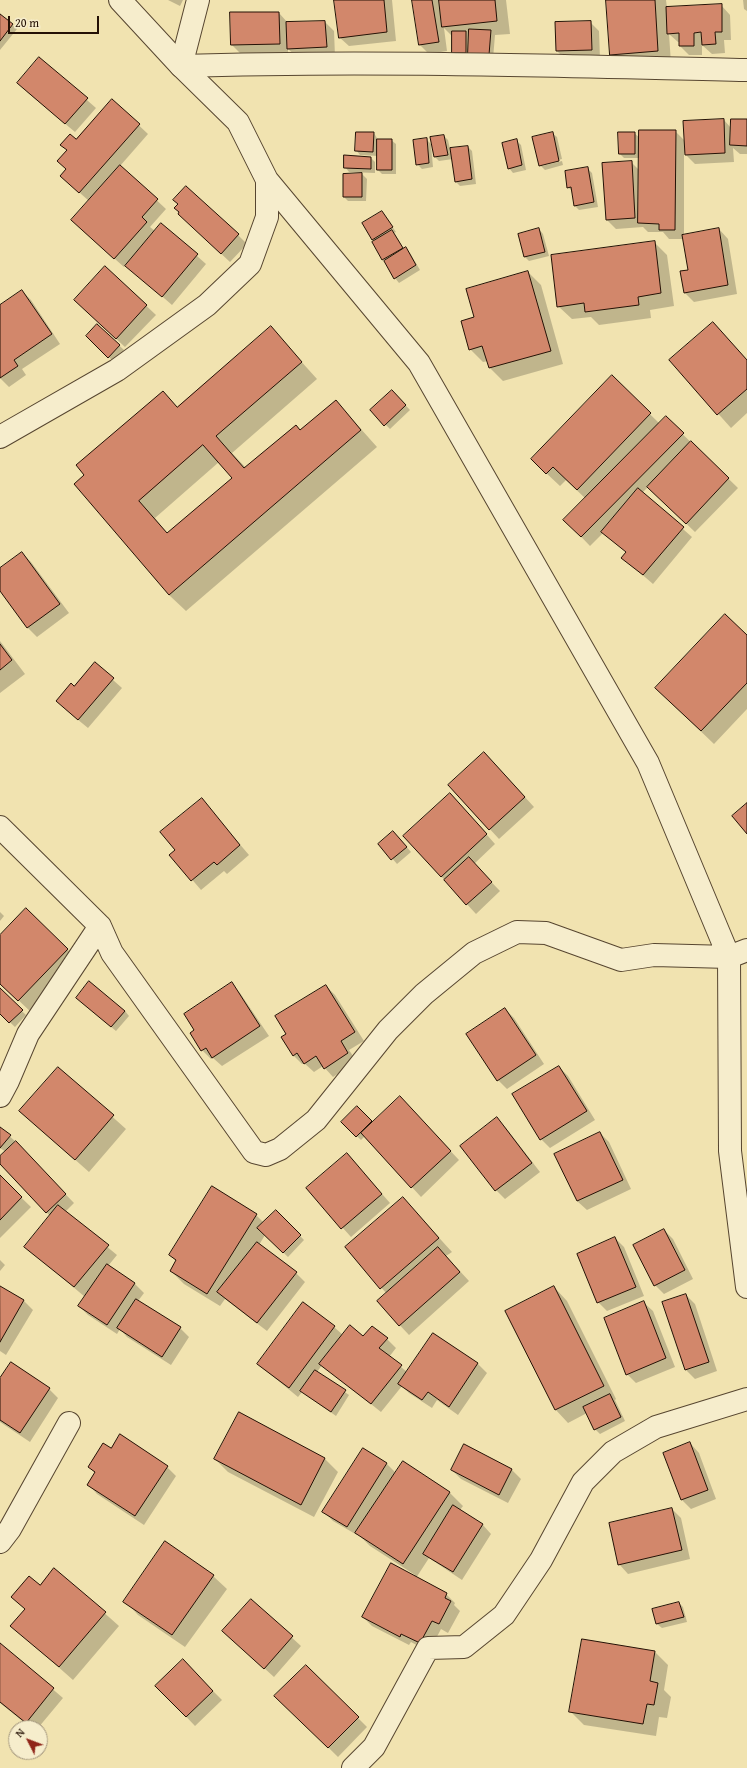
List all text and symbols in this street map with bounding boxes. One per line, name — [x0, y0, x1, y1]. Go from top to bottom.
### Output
scale bar — [10, 8, 101, 34]
text: 20 m — [15, 14, 39, 31]
north arrow — [8, 1720, 48, 1760]
text: N — [11, 1725, 28, 1741]

